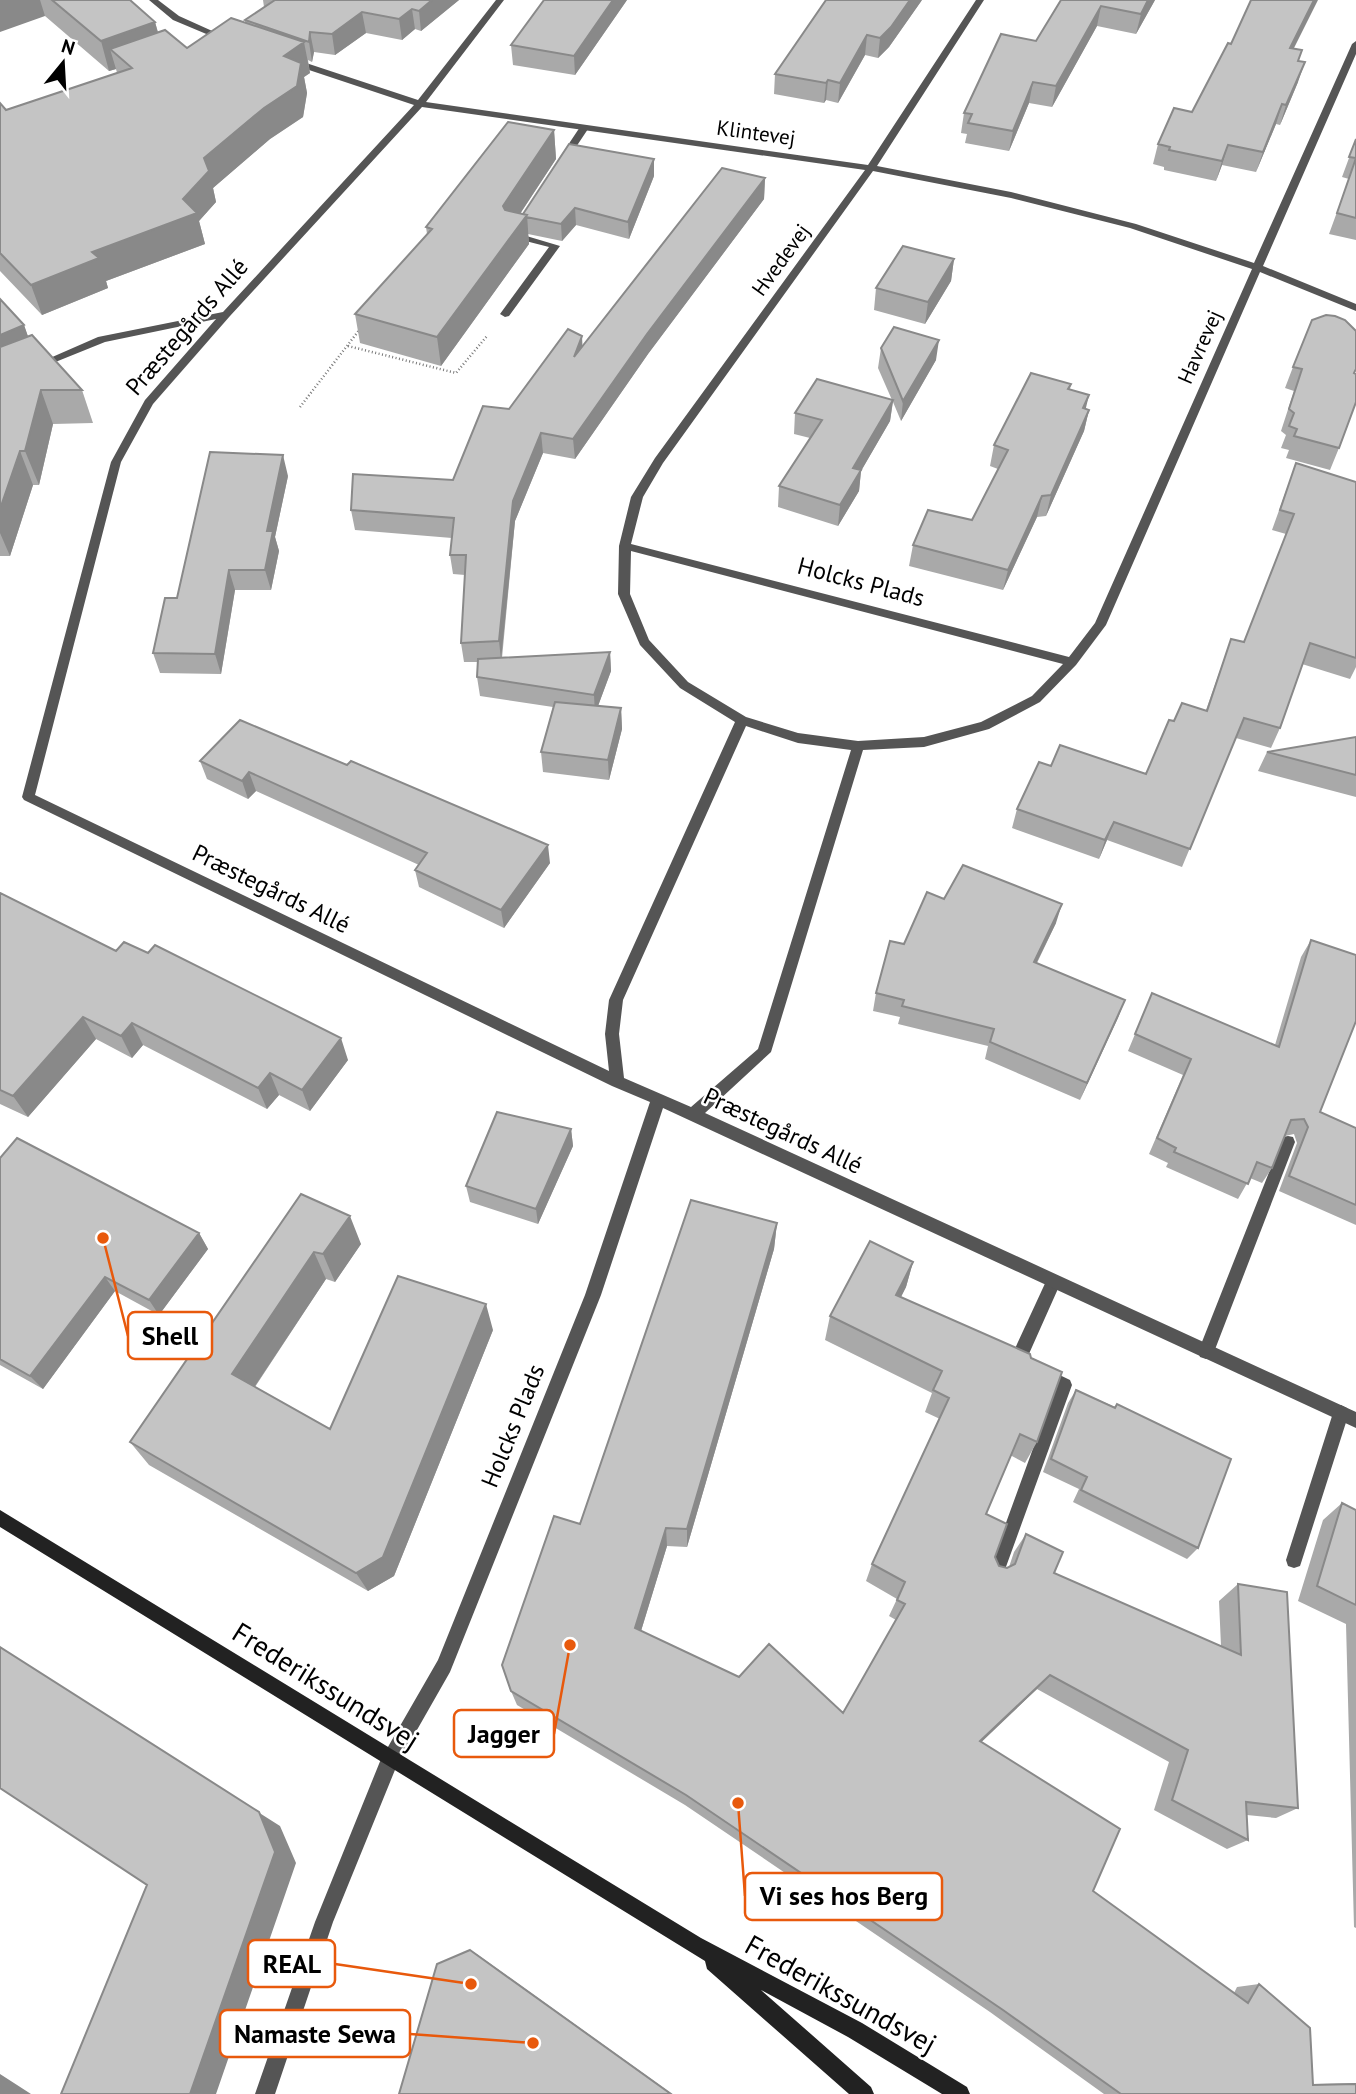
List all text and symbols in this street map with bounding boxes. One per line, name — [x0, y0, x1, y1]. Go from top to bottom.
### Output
north arrow — [28, 28, 98, 98]
text: N — [59, 33, 78, 60]
street label: Klintevej — [715, 114, 797, 151]
street label: Hvedevej — [745, 218, 816, 301]
street label: Præstegårds Allé — [119, 252, 255, 402]
street label: Havrevej — [1171, 306, 1228, 388]
street label: Holcks Plads — [794, 550, 928, 613]
street label: Præstegårds Allé — [187, 837, 355, 940]
street label: Præstegårds Allé — [699, 1080, 868, 1181]
callout: Shell — [128, 1312, 212, 1359]
text: Shell — [142, 1319, 199, 1352]
street label: Holcks Plads — [474, 1360, 551, 1492]
street label: Frederikssundsvej — [226, 1613, 427, 1758]
callout: Jagger — [454, 1710, 554, 1757]
text: Jagger — [467, 1717, 541, 1750]
callout: Vi ses hos Berg — [745, 1873, 942, 1920]
text: Vi ses hos Berg — [759, 1879, 928, 1912]
street label: Frederikssundsvej — [739, 1926, 944, 2062]
callout: REAL — [248, 1940, 335, 1987]
text: REAL — [263, 1947, 322, 1980]
callout: Namaste Sewa — [220, 2010, 410, 2057]
text: Namaste Sewa — [234, 2017, 396, 2050]

